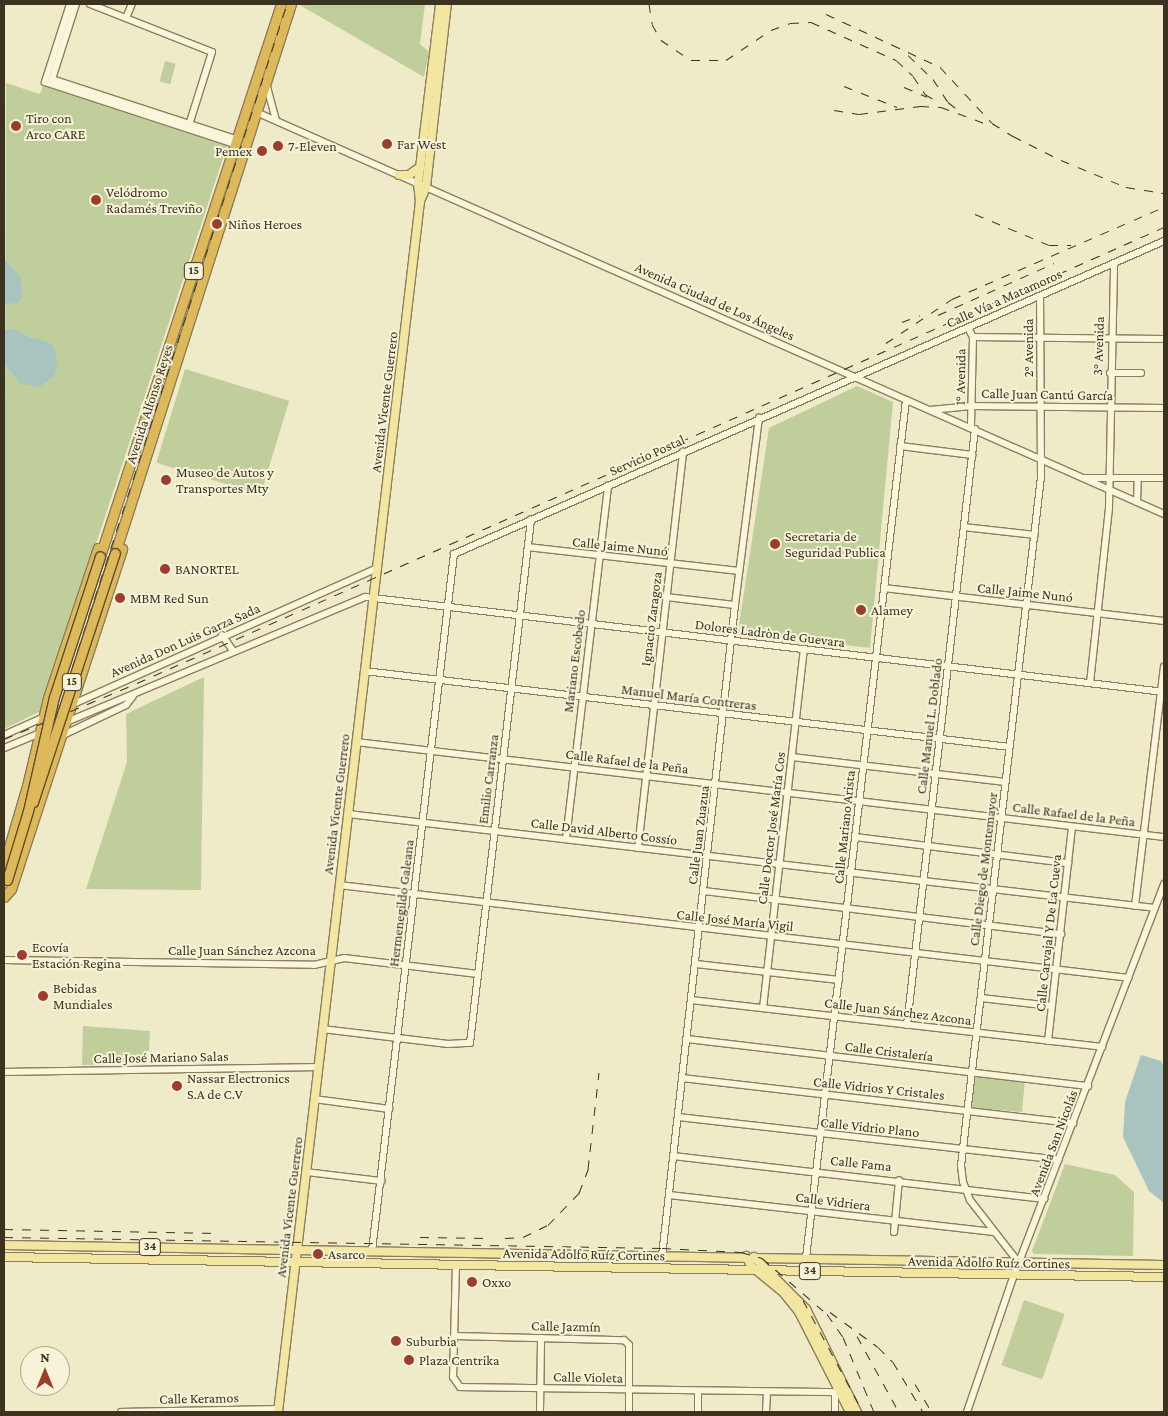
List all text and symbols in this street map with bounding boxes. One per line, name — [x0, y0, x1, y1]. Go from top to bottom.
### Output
place label: Tiro con Arco CARE — [26, 110, 85, 142]
marker: Tiro con Arco CARE — [10, 120, 22, 132]
place label: Far West — [397, 136, 446, 152]
place label: 7-Eleven — [288, 138, 337, 154]
marker: Far West — [381, 138, 393, 150]
marker: 7-Eleven — [272, 140, 284, 152]
place label: Pemex — [215, 143, 252, 159]
marker: Pemex — [256, 145, 268, 157]
place label: Velódromo Radamés Treviño — [106, 184, 203, 216]
marker: Velódromo Radamés Treviño — [90, 194, 102, 206]
place label: Niños Heroes — [228, 216, 302, 232]
marker: Niños Heroes — [210, 217, 224, 231]
street label: Avenida Ciudad de Los Ángeles — [633, 258, 797, 344]
road number: 15 — [183, 262, 205, 280]
street label: Calle Vía a Matamoros — [944, 265, 1064, 331]
street label: 3° Avenida — [1089, 316, 1107, 376]
street label: 2° Avenida — [1020, 318, 1036, 378]
street label: Avenida Vicente Guerrero — [367, 331, 401, 473]
street label: Avenida Alfonso Reyes — [122, 342, 176, 466]
street label: 1° Avenida — [951, 348, 969, 406]
street label: Calle Juan Cantú García — [981, 384, 1113, 404]
street label: Servicio Postal — [607, 431, 687, 479]
place label: Museo de Autos y Transportes Mty — [176, 464, 274, 497]
marker: Museo de Autos y Transportes Mty — [160, 474, 172, 486]
place label: Secretaria de Seguridad Publica — [785, 528, 886, 560]
street label: Calle Jaime Nunó — [571, 533, 669, 559]
marker: Secretaria de Seguridad Publica — [769, 538, 781, 550]
place label: BANORTEL — [175, 561, 239, 577]
marker: BANORTEL — [159, 563, 171, 575]
street label: Ignacio Zaragoza — [637, 571, 665, 667]
street label: Calle Jaime Nunó — [976, 579, 1074, 605]
place label: MBM Red Sun — [130, 590, 209, 606]
marker: MBM Red Sun — [114, 592, 126, 604]
street label: Avenida Don Luis Garza Sada — [107, 599, 263, 681]
place label: Alamey — [871, 602, 913, 618]
marker: Alamey — [855, 604, 867, 616]
street label: Mariano Escobedo — [559, 608, 589, 714]
street label: Dolores Ladròn de Guevara — [694, 615, 846, 651]
street label: Calle Manuel L. Doblado — [912, 657, 946, 795]
road number: 15 — [61, 672, 83, 692]
street label: Manuel María Contreras — [620, 680, 758, 714]
street label: Avenida Vicente Guerrero — [319, 733, 353, 875]
street label: Emilio Carranza — [474, 733, 502, 825]
street label: Calle Rafael de la Peña — [565, 745, 689, 777]
street label: Calle Doctor José María Cos — [753, 751, 789, 905]
street label: Calle Mariano Arista — [830, 769, 858, 885]
street label: Calle Juan Zuazua — [684, 784, 712, 886]
street label: Calle Diego de Montemayor — [965, 791, 1001, 947]
street label: Calle Rafael de la Peña — [1012, 798, 1136, 830]
street label: Calle David Alberto Cossío — [530, 814, 678, 848]
street label: Hermenegildo Galeana — [385, 838, 417, 968]
street label: Calle Carvajal Y De La Cueva — [1031, 853, 1065, 1013]
street label: Calle José María Vigil — [676, 906, 794, 934]
place label: Ecovía Estación Regina — [32, 939, 121, 972]
street label: Calle Juan Sánchez Azcona — [168, 942, 316, 958]
marker: Ecovía Estación Regina — [16, 949, 28, 961]
place label: Bebidas Mundiales — [53, 980, 112, 1012]
marker: Bebidas Mundiales — [37, 990, 49, 1002]
street label: Calle Juan Sánchez Azcona — [823, 994, 973, 1028]
street label: Calle Cristalería — [844, 1037, 934, 1065]
street label: Calle José Mariano Salas — [93, 1047, 229, 1067]
place label: Nassar Electronics S.A de C.V — [187, 1070, 290, 1102]
street label: Calle Vidrios Y Cristales — [812, 1073, 946, 1103]
marker: Nassar Electronics S.A de C.V — [171, 1080, 183, 1092]
street label: Avenida San Nicolás — [1025, 1088, 1081, 1198]
street label: Calle Vidrio Plano — [820, 1113, 920, 1141]
street label: Avenida Vicente Guerrero — [272, 1136, 306, 1278]
street label: Calle Fama — [829, 1151, 893, 1175]
street label: Calle Vidriera — [794, 1188, 872, 1214]
road number: 34 — [139, 1238, 161, 1256]
street label: Avenida Adolfo Ruíz Cortines — [503, 1244, 665, 1264]
place label: Asarco — [328, 1246, 365, 1262]
marker: Asarco — [312, 1248, 324, 1260]
street label: Avenida Adolfo Ruíz Cortines — [908, 1252, 1070, 1272]
road number: 34 — [799, 1262, 821, 1280]
place label: Oxxo — [482, 1274, 511, 1290]
marker: Oxxo — [466, 1276, 478, 1288]
street label: Calle Jazmín — [531, 1317, 601, 1335]
place label: Suburbia — [406, 1333, 457, 1349]
marker: Suburbia — [390, 1335, 402, 1347]
north arrow — [20, 1346, 70, 1396]
text: N — [40, 1349, 50, 1365]
place label: Plaza Centrika — [419, 1352, 499, 1368]
marker: Plaza Centrika — [403, 1354, 415, 1366]
street label: Calle Violeta — [553, 1368, 623, 1386]
street label: Calle Keramos — [159, 1389, 239, 1407]

